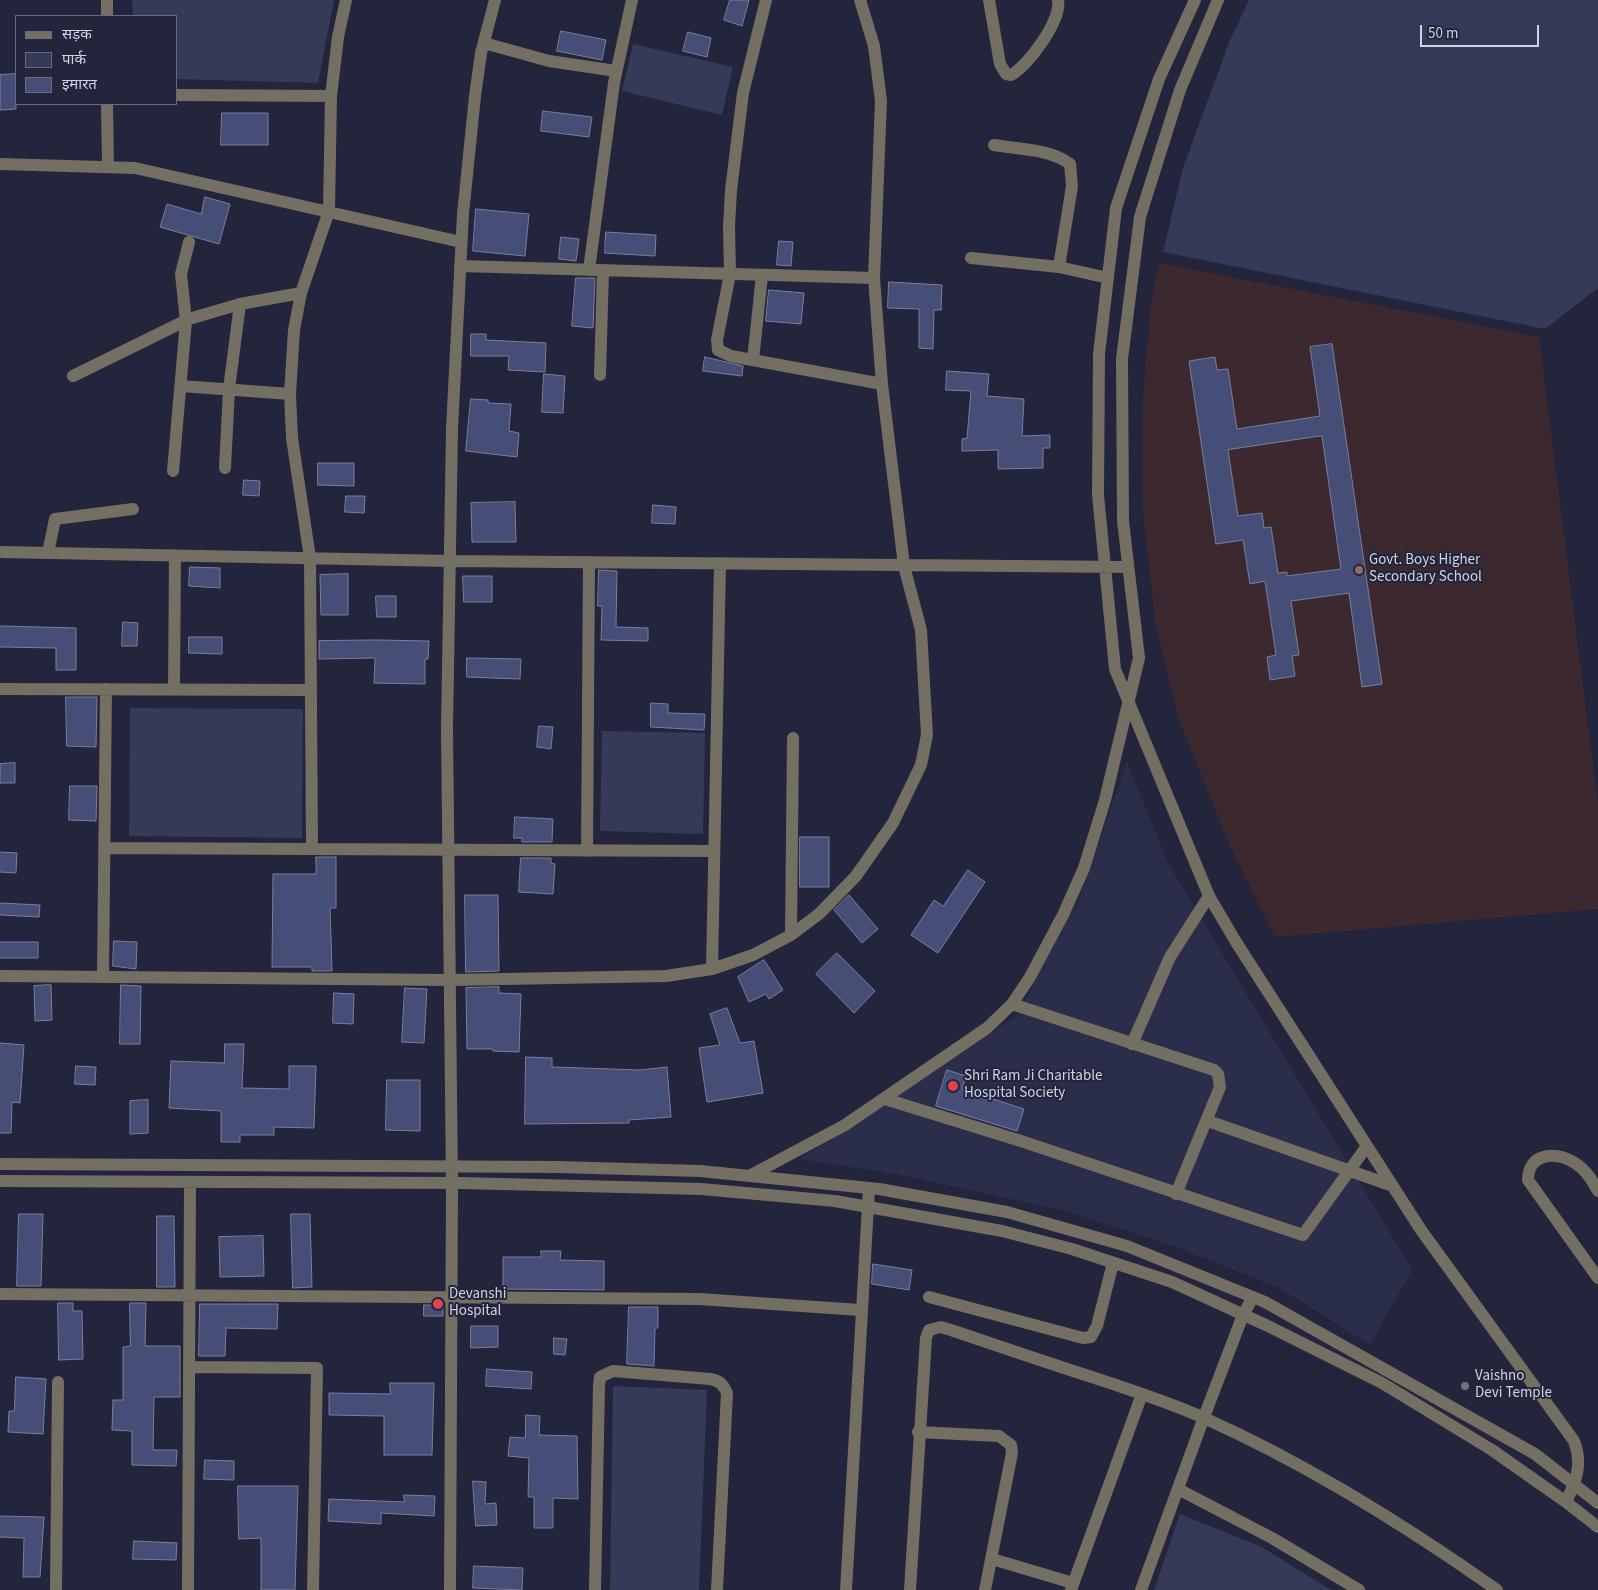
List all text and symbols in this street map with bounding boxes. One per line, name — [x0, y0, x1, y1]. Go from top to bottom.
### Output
legend — [15, 15, 178, 105]
scale bar — [1423, 15, 1542, 47]
text: 50 m — [1428, 23, 1458, 44]
text: सड़क — [62, 24, 92, 45]
text: पार्क — [62, 49, 86, 70]
text: इमारत — [62, 74, 97, 95]
place label: Govt. Boys Higher Secondary School — [1369, 552, 1482, 587]
marker: Govt. Boys Higher Secondary School — [1353, 564, 1365, 576]
place label: Shri Ram Ji Charitable Hospital Society — [964, 1068, 1102, 1103]
marker: Shri Ram Ji Charitable Hospital Society — [946, 1079, 960, 1093]
place label: Devanshi Hospital — [449, 1286, 506, 1321]
marker: Devanshi Hospital — [431, 1297, 445, 1311]
place label: Vaishno Devi Temple — [1475, 1368, 1552, 1403]
marker: Vaishno Devi Temple — [1459, 1380, 1471, 1392]

